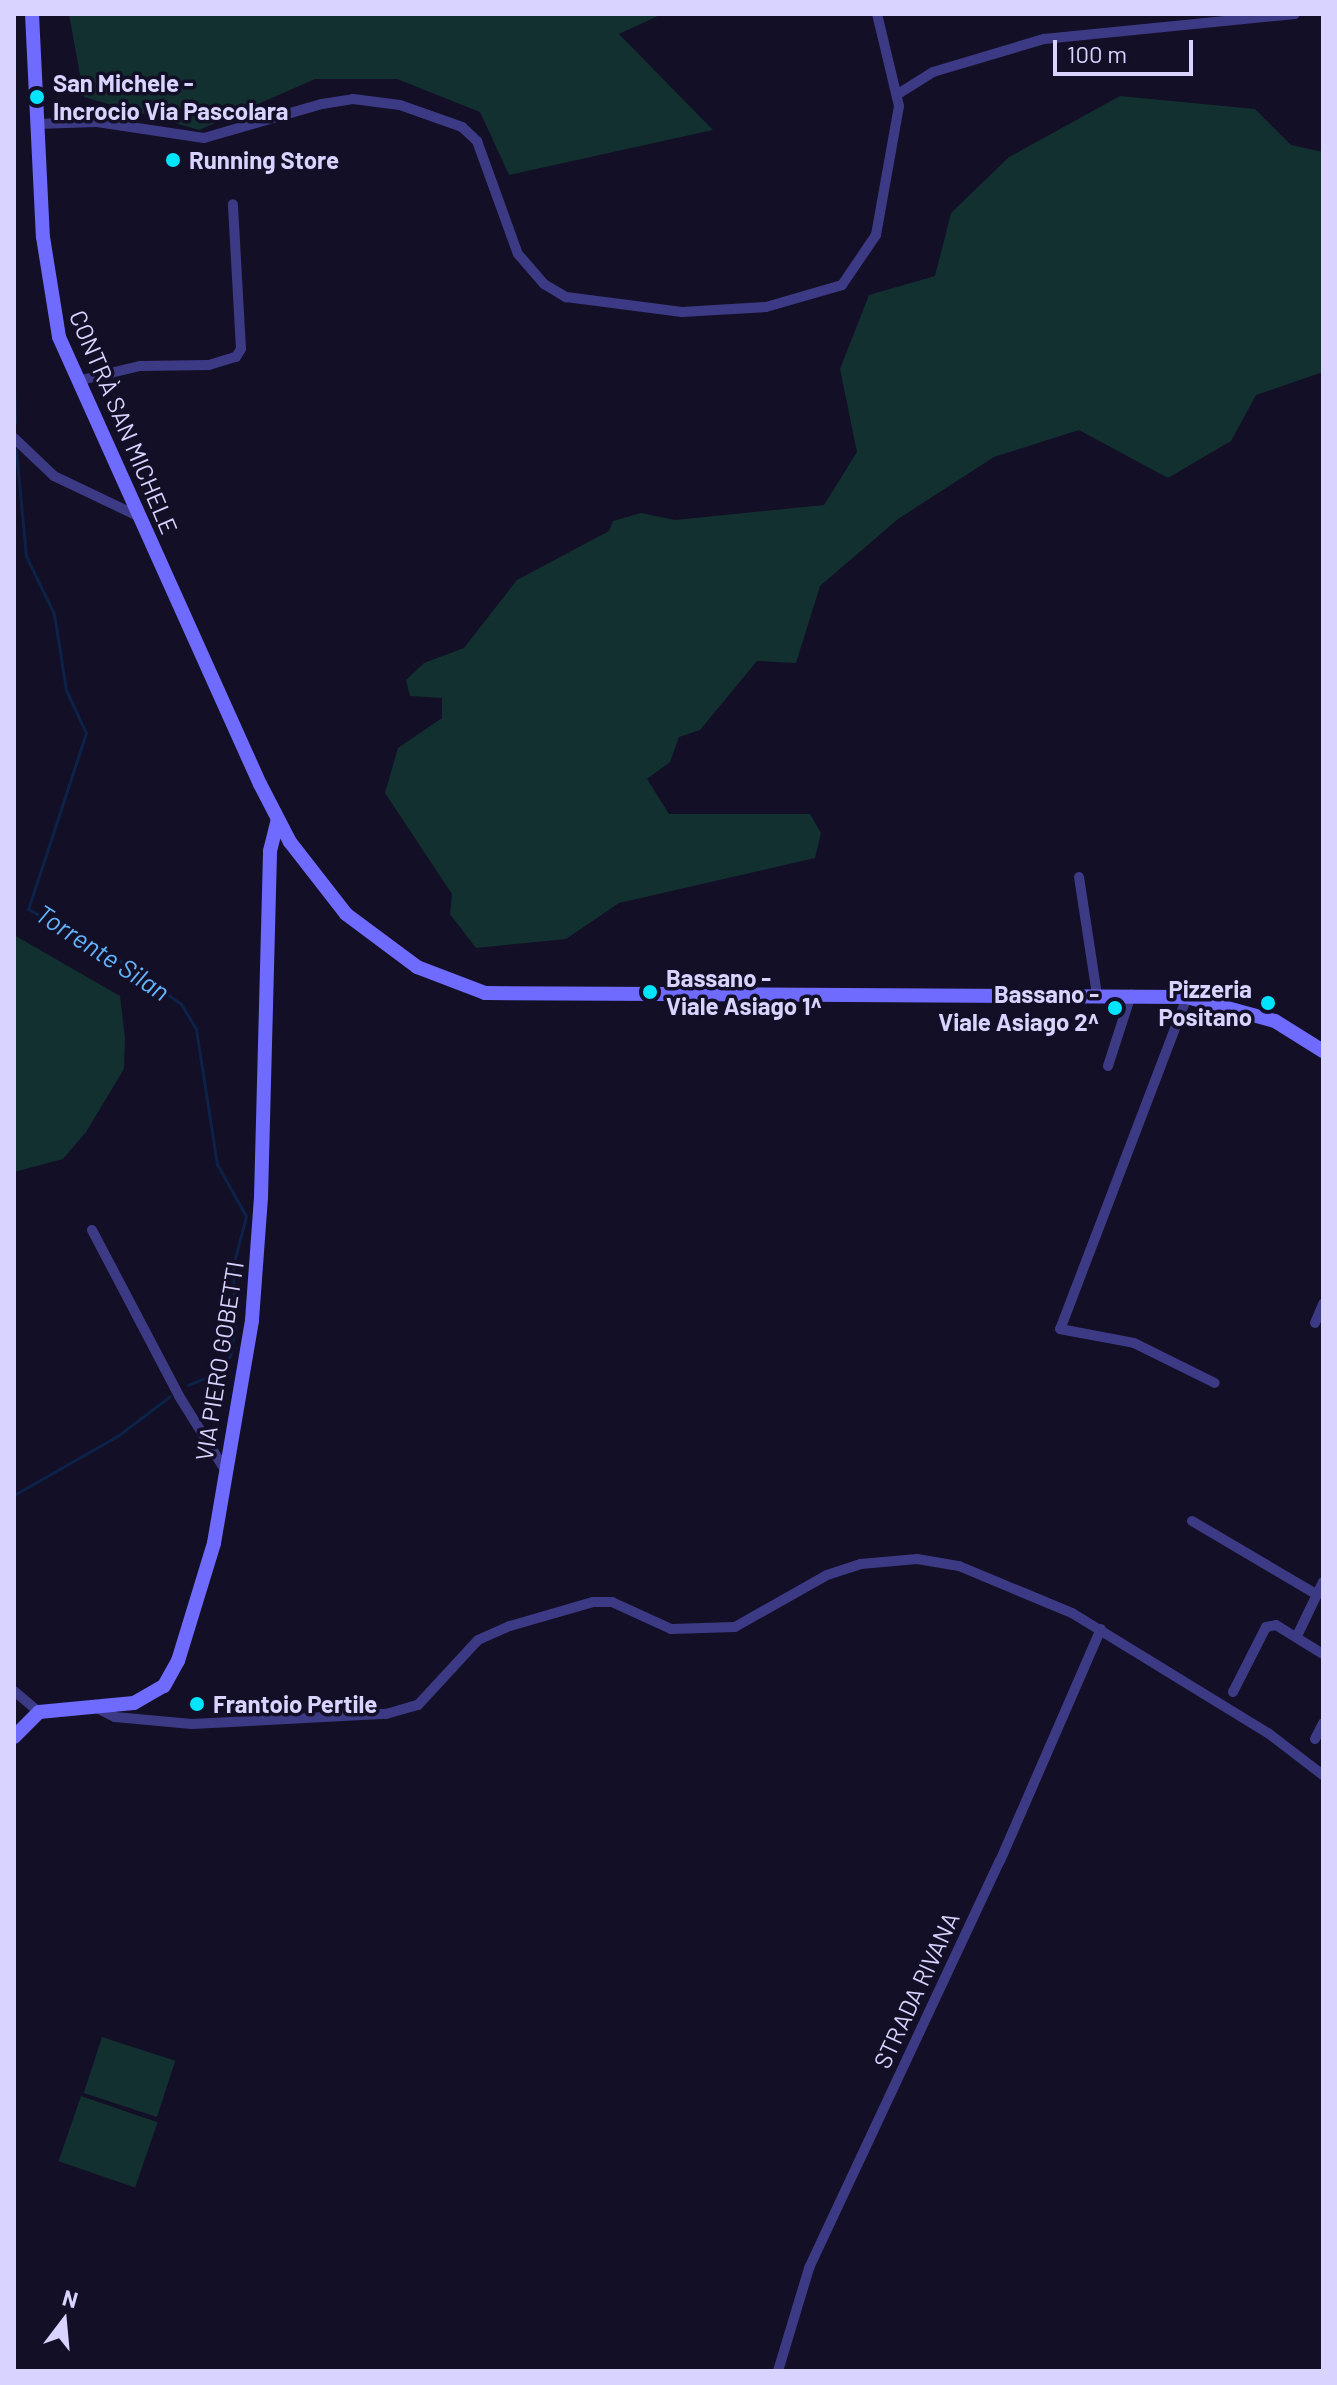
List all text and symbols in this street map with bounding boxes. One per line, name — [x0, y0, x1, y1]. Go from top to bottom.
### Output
scale bar — [1057, 24, 1197, 74]
text: 100 m — [1067, 39, 1127, 68]
place label: San Michele - Incrocio Via Pascolara — [53, 69, 288, 125]
marker: San Michele - Incrocio Via Pascolara — [28, 88, 46, 106]
place label: Running Store — [189, 146, 339, 174]
marker: Running Store — [164, 151, 182, 169]
street label: CONTRÀ SAN MICHELE — [64, 306, 184, 538]
water label: Torrente Silan — [30, 897, 176, 1007]
place label: Bassano - Viale Asiago 1^ — [666, 964, 822, 1020]
place label: Pizzeria Positano — [1159, 975, 1252, 1031]
place label: Bassano - Viale Asiago 2^ — [938, 980, 1099, 1036]
marker: Bassano - Viale Asiago 1^ — [641, 983, 659, 1001]
marker: Pizzeria Positano — [1259, 994, 1277, 1012]
marker: Bassano - Viale Asiago 2^ — [1106, 999, 1124, 1017]
street label: VIA PIERO GOBETTI — [189, 1259, 249, 1463]
place label: Frantoio Pertile — [213, 1690, 377, 1718]
marker: Frantoio Pertile — [188, 1695, 206, 1713]
street label: STRADA RIVANA — [867, 1907, 965, 2073]
north arrow — [24, 2281, 104, 2361]
text: N — [60, 2283, 81, 2312]

